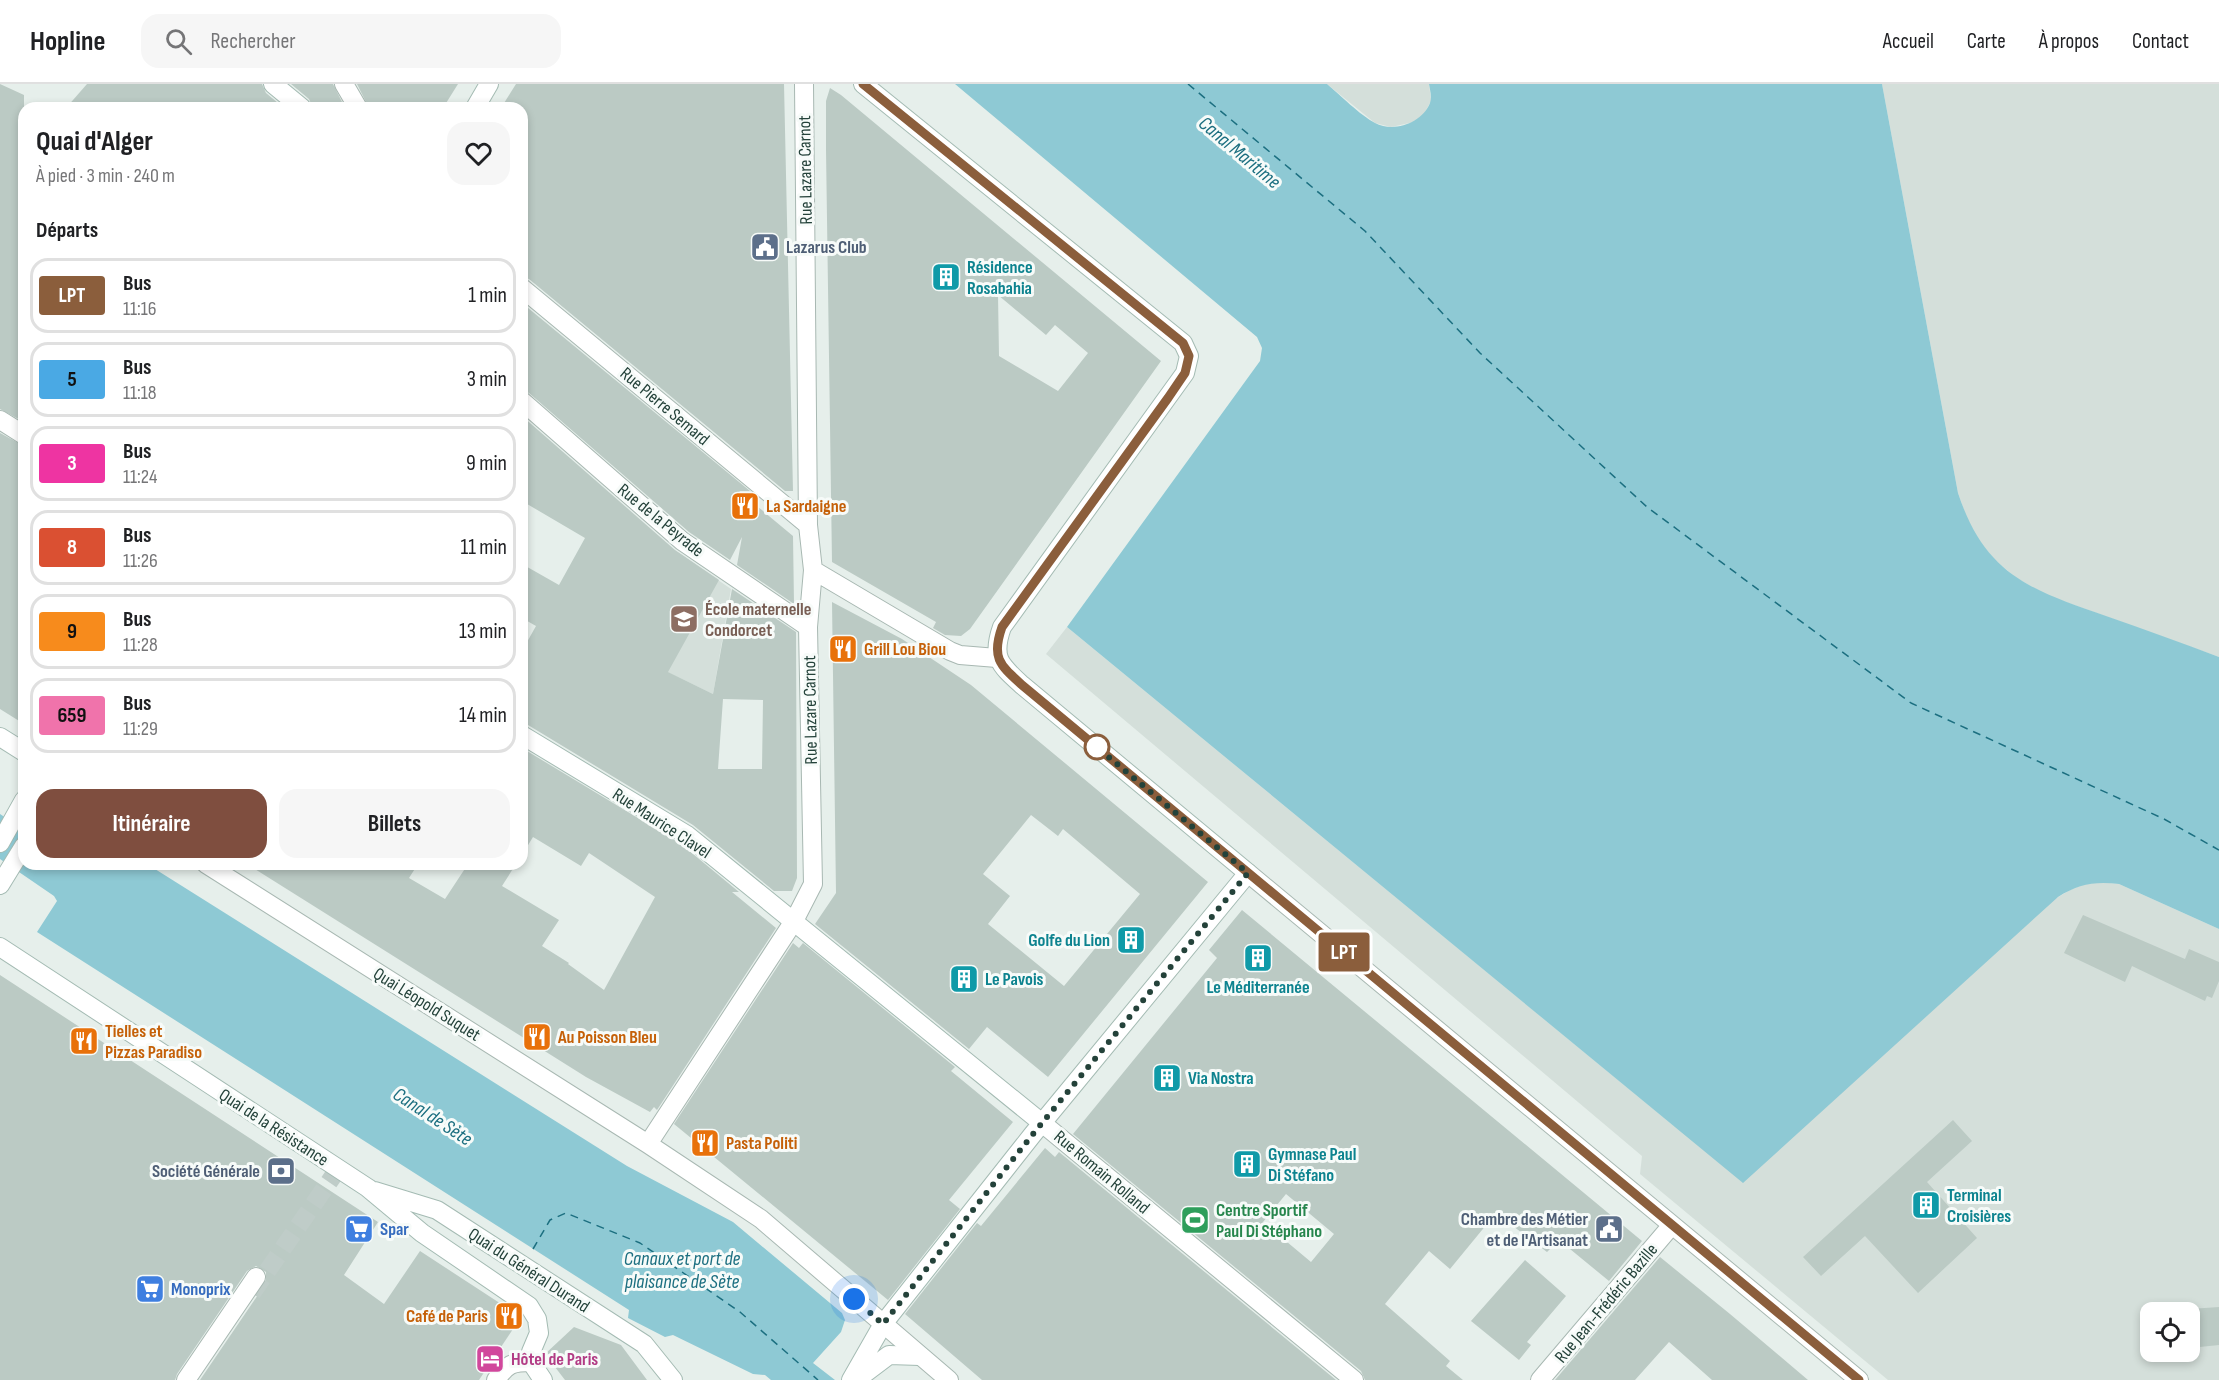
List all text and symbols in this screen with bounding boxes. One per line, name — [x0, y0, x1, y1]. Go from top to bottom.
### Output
search box — [141, 14, 561, 68]
text: Hopline — [30, 25, 105, 58]
icon: search — [162, 25, 195, 58]
text: Rechercher — [210, 28, 296, 55]
text: Accueil — [1883, 29, 1934, 54]
text: Carte — [1967, 29, 2006, 54]
text: À propos — [2039, 29, 2099, 54]
text: Contact — [2132, 29, 2189, 54]
water label: Canal Maritime — [1193, 112, 1285, 194]
street label: Rue Lazare Carnot — [794, 115, 817, 225]
button: heart — [447, 122, 510, 185]
text: Quai d'Alger — [36, 125, 153, 158]
text: À pied · 3 min · 240 m — [36, 164, 175, 188]
text: Départs — [36, 217, 98, 244]
public building icon: Lazarus Club — [749, 231, 781, 263]
place label: Lazarus Club — [786, 237, 867, 258]
place label: Résidence Rosabahia — [967, 257, 1033, 299]
building icon: Résidence Rosabahia — [930, 261, 962, 293]
text: Bus — [123, 270, 152, 297]
text: 1 min — [468, 282, 507, 309]
text: LPT — [59, 283, 85, 308]
text: 11:16 — [123, 297, 157, 321]
text: Bus — [123, 354, 152, 381]
street label: Rue Pierre Semard — [616, 363, 714, 450]
text: 3 min — [467, 366, 507, 393]
text: 5 — [67, 367, 77, 392]
text: 11:18 — [123, 381, 157, 405]
text: Bus — [123, 438, 152, 465]
text: 9 min — [466, 450, 507, 477]
text: 3 — [67, 451, 77, 476]
text: 11:24 — [123, 465, 157, 489]
street label: Rue de la Peyrade — [613, 479, 708, 562]
restaurant icon: La Sardaigne — [729, 490, 761, 522]
place label: La Sardaigne — [766, 496, 846, 517]
text: Bus — [123, 522, 152, 549]
text: 11 min — [460, 534, 507, 561]
text: 8 — [67, 535, 77, 560]
text: 11:26 — [123, 549, 158, 573]
place label: École maternelle Condorcet — [705, 599, 811, 641]
school or university icon: École maternelle Condorcet — [668, 603, 700, 635]
text: Bus — [123, 606, 152, 633]
text: 13 min — [459, 618, 507, 645]
text: 9 — [67, 619, 77, 644]
text: 11:28 — [123, 633, 158, 657]
restaurant icon: Grill Lou Biou — [827, 633, 859, 665]
place label: Grill Lou Biou — [864, 639, 946, 660]
street label: Rue Lazare Carnot — [799, 655, 822, 765]
text: Bus — [123, 690, 152, 717]
text: 14 min — [459, 702, 507, 729]
text: 659 — [57, 703, 87, 728]
text: 11:29 — [123, 717, 158, 741]
unlabelled marker — [1084, 734, 1110, 760]
street label: Rue Maurice Clavel — [609, 784, 715, 863]
button: Itinéraire — [36, 789, 267, 858]
button: Billets — [279, 789, 510, 858]
building icon: Golfe du Lion — [1115, 924, 1147, 956]
place label: Golfe du Lion — [1028, 930, 1110, 951]
line badge: LPT — [1310, 932, 1378, 972]
text: LPT — [1331, 940, 1357, 965]
building icon: Le Méditerranée — [1242, 942, 1274, 974]
street label: Quai Léopold Suquet — [369, 963, 485, 1046]
building icon: Le Pavois — [948, 963, 980, 995]
place label: Le Pavois — [985, 969, 1044, 990]
place label: Le Méditerranée — [1206, 977, 1310, 998]
place label: Tielles et Pizzas Paradiso — [105, 1021, 202, 1063]
restaurant icon: Au Poisson Bleu — [521, 1021, 553, 1053]
restaurant icon: Tielles et Pizzas Paradiso — [68, 1025, 100, 1057]
place label: Au Poisson Bleu — [557, 1027, 657, 1048]
building icon: Via Nostra — [1151, 1062, 1183, 1094]
place label: Via Nostra — [1188, 1068, 1254, 1089]
water label: Canal de Sète — [388, 1082, 477, 1151]
street label: Quai de la Résistance — [215, 1084, 332, 1171]
street label: Rue Romain Rolland — [1050, 1126, 1154, 1218]
restaurant icon: Pasta Politi — [689, 1127, 721, 1159]
place label: Pasta Politi — [726, 1133, 797, 1154]
place label: Gymnase Paul Di Stéfano — [1268, 1144, 1356, 1186]
building icon: Gymnase Paul Di Stéfano — [1231, 1148, 1263, 1180]
bank icon: Société Générale — [265, 1155, 297, 1187]
place label: Société Générale — [152, 1161, 260, 1182]
place label: Terminal Croisières — [1947, 1185, 2011, 1227]
building icon: Terminal Croisières — [1910, 1189, 1942, 1221]
place label: Centre Sportif Paul Di Stéphano — [1216, 1200, 1322, 1242]
sports icon: Centre Sportif Paul Di Stéphano — [1179, 1204, 1211, 1236]
place label: Chambre des Métier et de l'Artisanat — [1461, 1209, 1588, 1251]
supermarket icon: Spar — [343, 1213, 375, 1245]
public building icon: Chambre des Métier et de l'Artisanat — [1593, 1213, 1625, 1245]
place label: Spar — [380, 1219, 409, 1240]
street label: Quai du Général Durand — [464, 1223, 593, 1317]
street label: Rue Jean-Frédéric Bazille — [1550, 1239, 1662, 1367]
water label: Canaux et port de plaisance de Sète — [624, 1247, 741, 1294]
supermarket icon: Monoprix — [134, 1273, 166, 1305]
place label: Monoprix — [171, 1279, 231, 1300]
your location — [839, 1284, 869, 1314]
restaurant icon: Café de Paris — [493, 1300, 525, 1332]
map controls — [2140, 1302, 2200, 1362]
button: locate — [2140, 1302, 2200, 1362]
place label: Café de Paris — [406, 1306, 488, 1327]
hotel icon: Hôtel de Paris — [474, 1343, 506, 1375]
place label: Hôtel de Paris — [511, 1349, 598, 1370]

